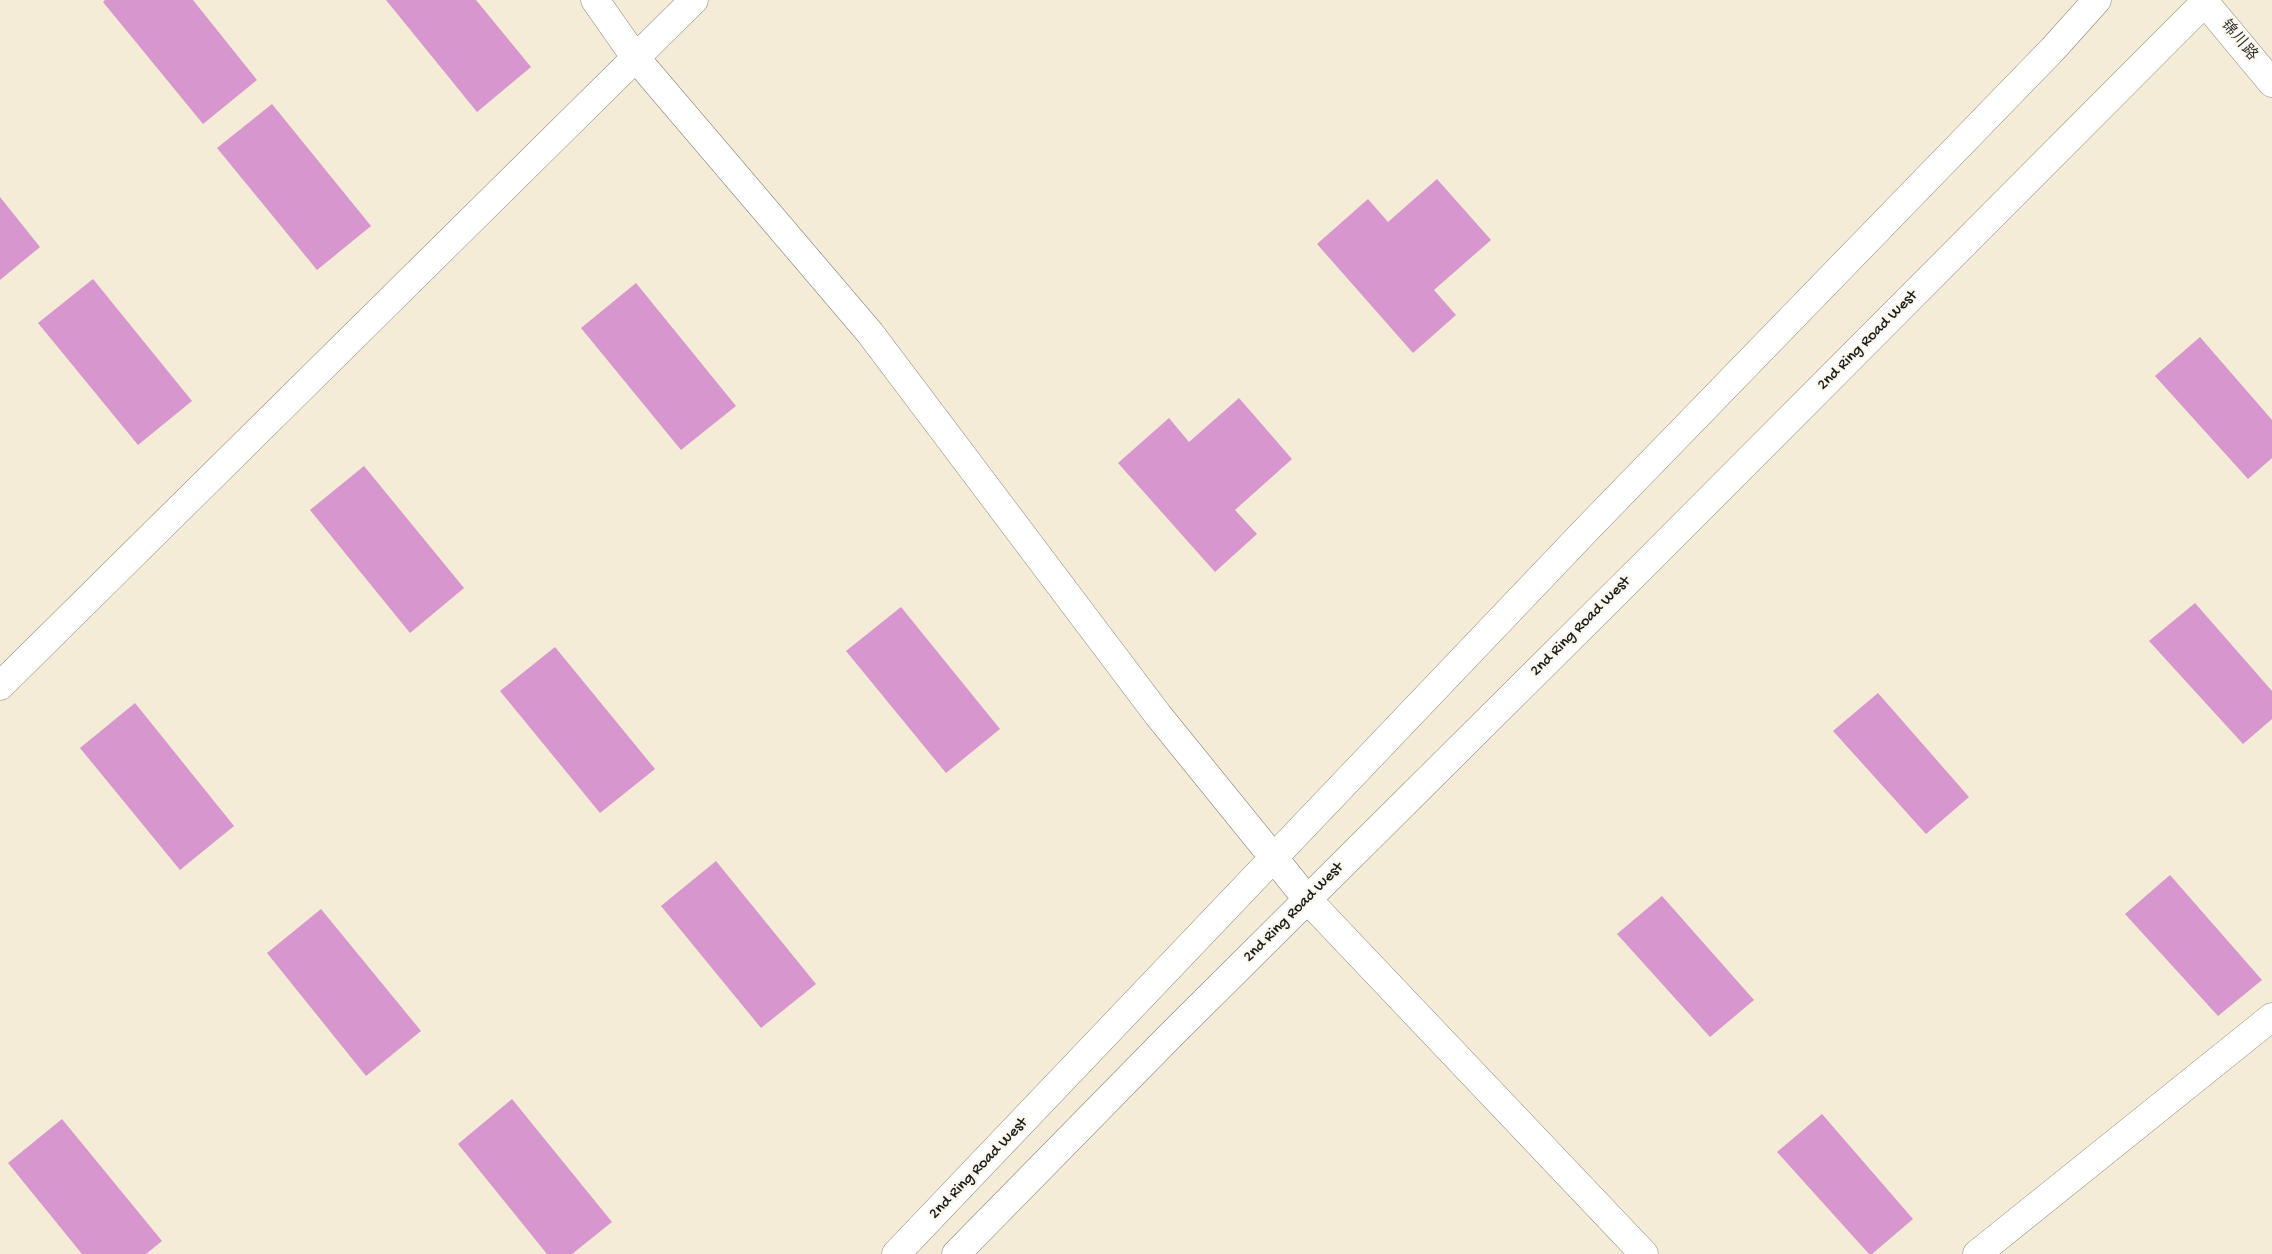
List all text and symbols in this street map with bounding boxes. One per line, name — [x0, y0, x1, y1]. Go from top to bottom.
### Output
street label: 锦川路 — [2215, 16, 2261, 66]
street label: 2nd Ring Road West — [1814, 287, 1922, 395]
street label: 2nd Ring Road West — [1527, 573, 1635, 681]
street label: 2nd Ring Road West — [1240, 859, 1348, 967]
street label: 2nd Ring Road West — [926, 1114, 1032, 1224]

